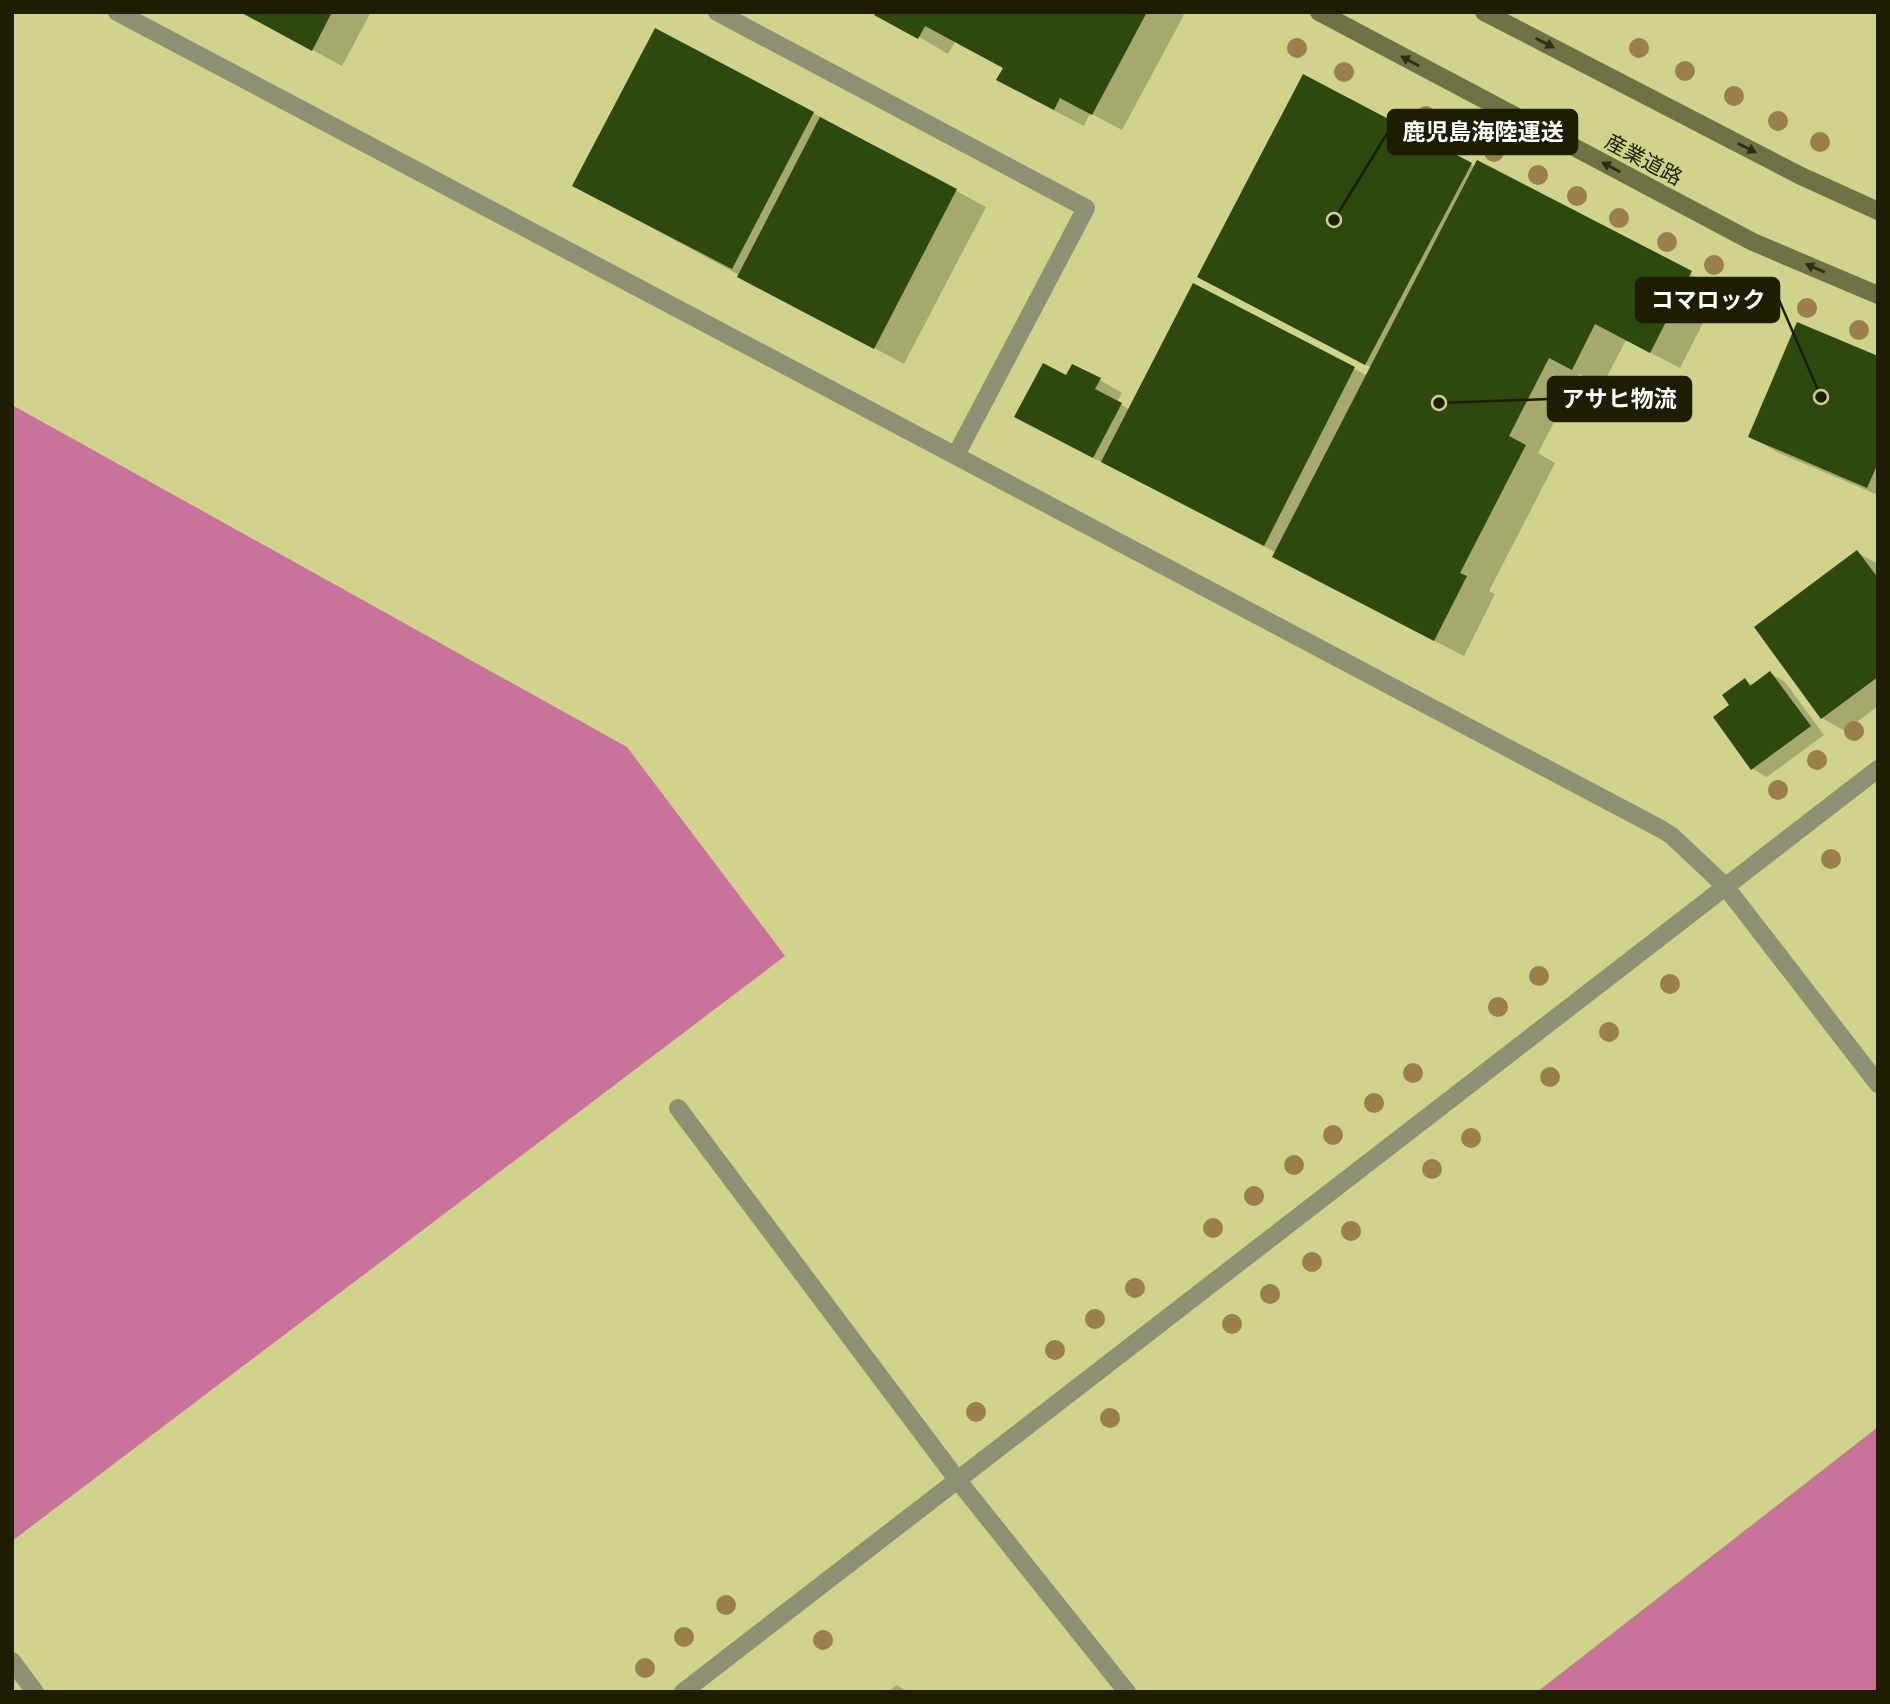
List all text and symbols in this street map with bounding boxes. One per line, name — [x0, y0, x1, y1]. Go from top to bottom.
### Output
one-way arrow — [1535, 37, 1555, 49]
one-way arrow — [1400, 55, 1420, 67]
callout: 鹿児島海陸運送 — [1388, 110, 1577, 154]
text: 鹿児島海陸運送 — [1403, 115, 1564, 147]
street label: 産業道路 — [1600, 127, 1688, 191]
one-way arrow — [1737, 142, 1757, 153]
one-way arrow — [1602, 161, 1621, 173]
one-way arrow — [1804, 263, 1825, 274]
callout: コマロック — [1636, 278, 1779, 322]
text: コマロック — [1651, 283, 1766, 315]
callout: アサヒ物流 — [1548, 377, 1691, 421]
text: アサヒ物流 — [1562, 382, 1677, 414]

